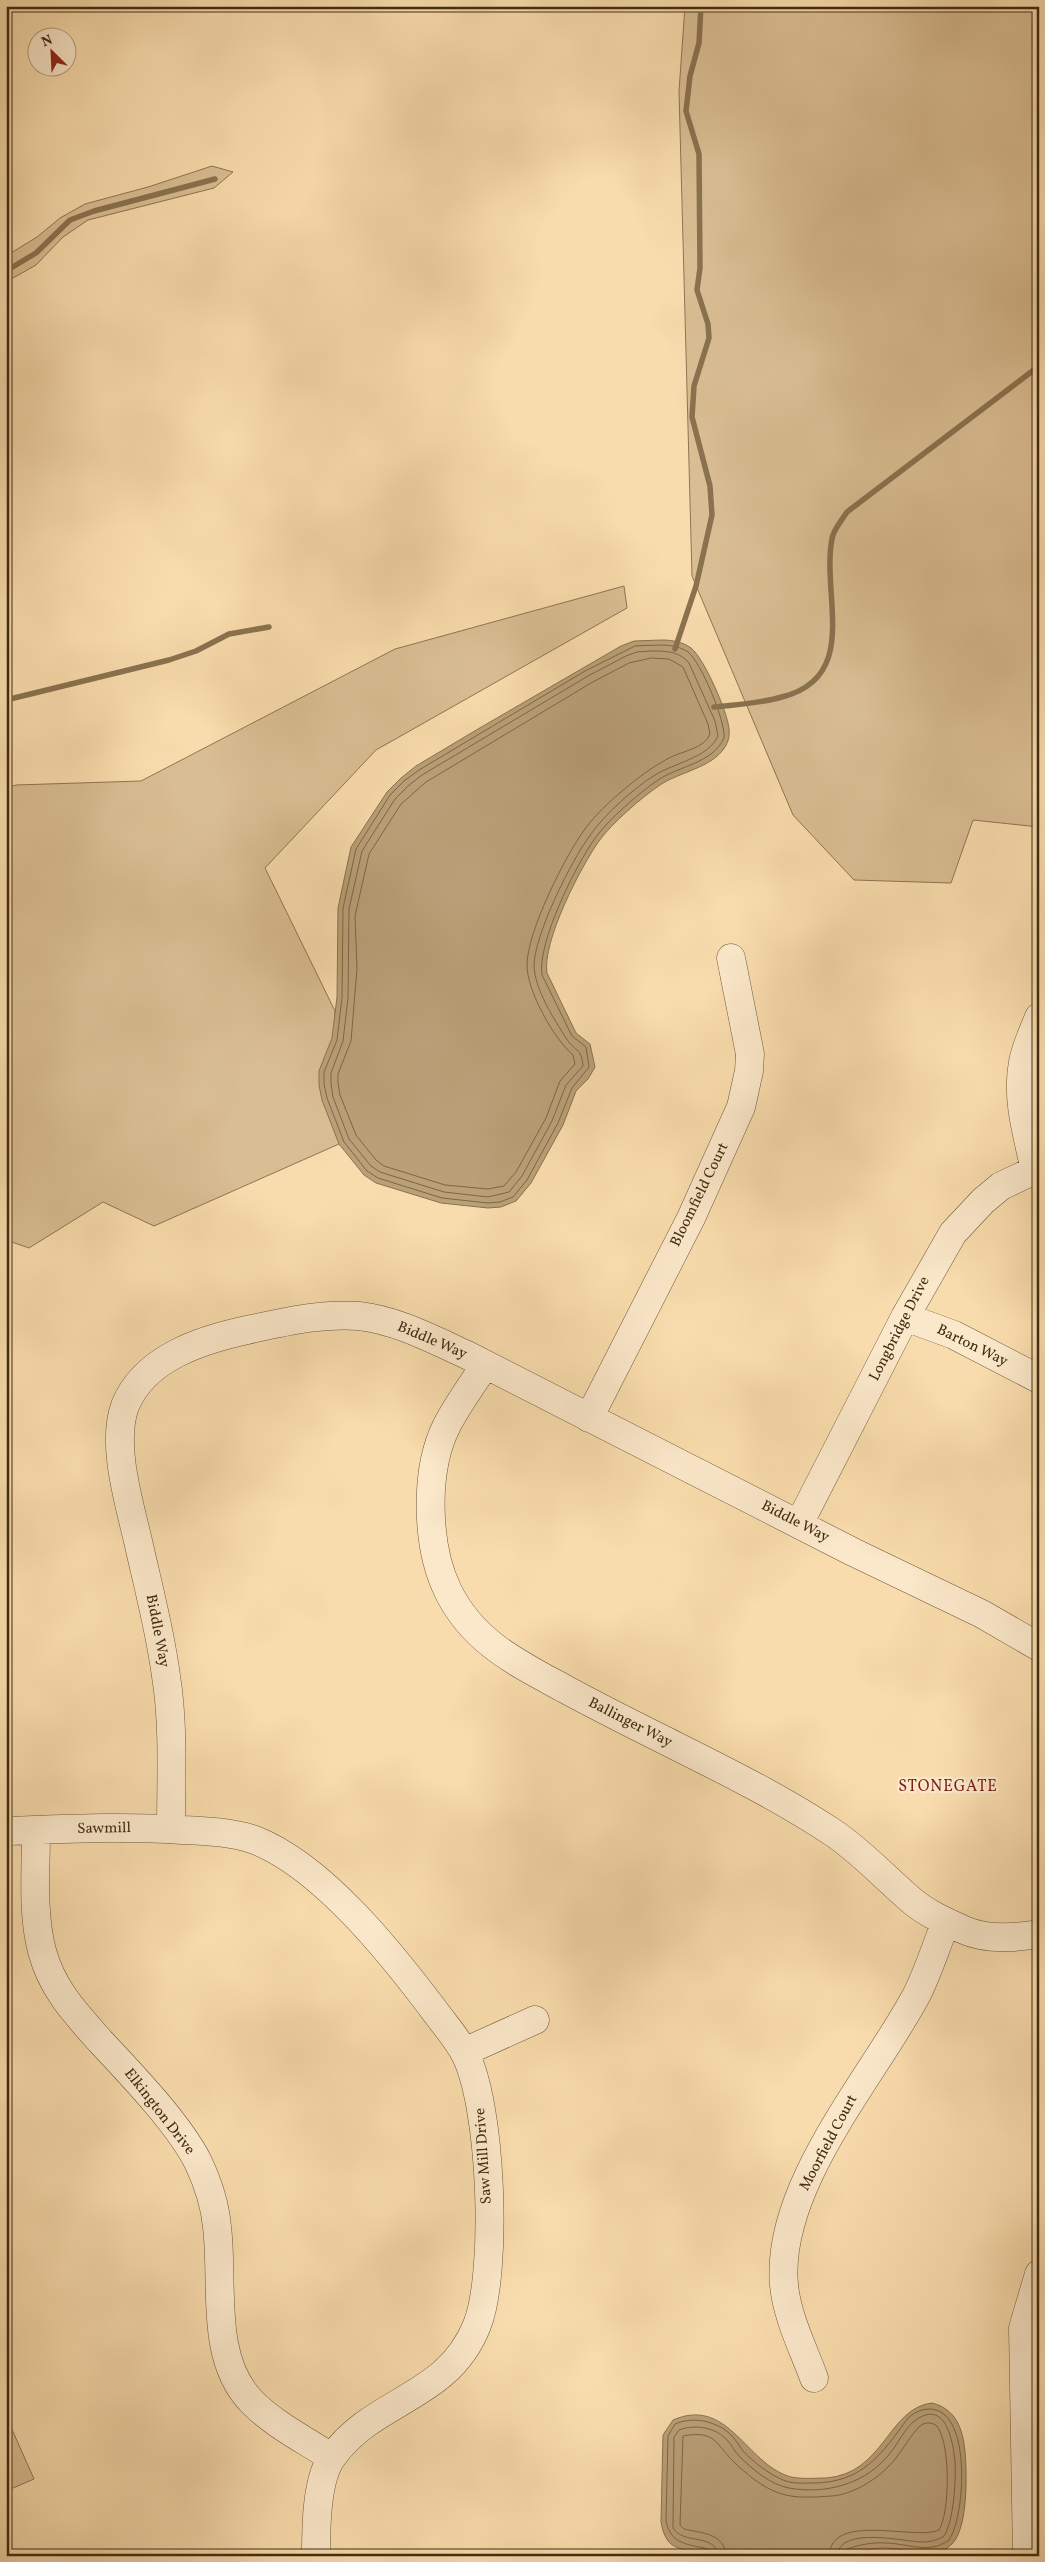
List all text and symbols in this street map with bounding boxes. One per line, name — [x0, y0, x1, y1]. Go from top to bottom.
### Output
north arrow — [28, 28, 78, 78]
text: N — [39, 31, 56, 52]
street label: Bloomfield Court — [666, 1139, 734, 1251]
street label: Longbridge Drive — [865, 1273, 935, 1385]
street label: Biddle Way — [394, 1317, 470, 1365]
street label: Barton Way — [933, 1320, 1011, 1372]
street label: Biddle Way — [757, 1496, 833, 1548]
street label: Biddle Way — [140, 1593, 174, 1669]
street label: Ballinger Way — [584, 1693, 676, 1753]
district label: STONEGATE — [898, 1776, 998, 1798]
street label: Sawmill — [77, 1818, 131, 1840]
street label: Elkington Drive — [119, 2064, 199, 2160]
street label: Moorfield Court — [795, 2091, 863, 2195]
street label: Saw Mill Drive — [470, 2107, 498, 2205]

